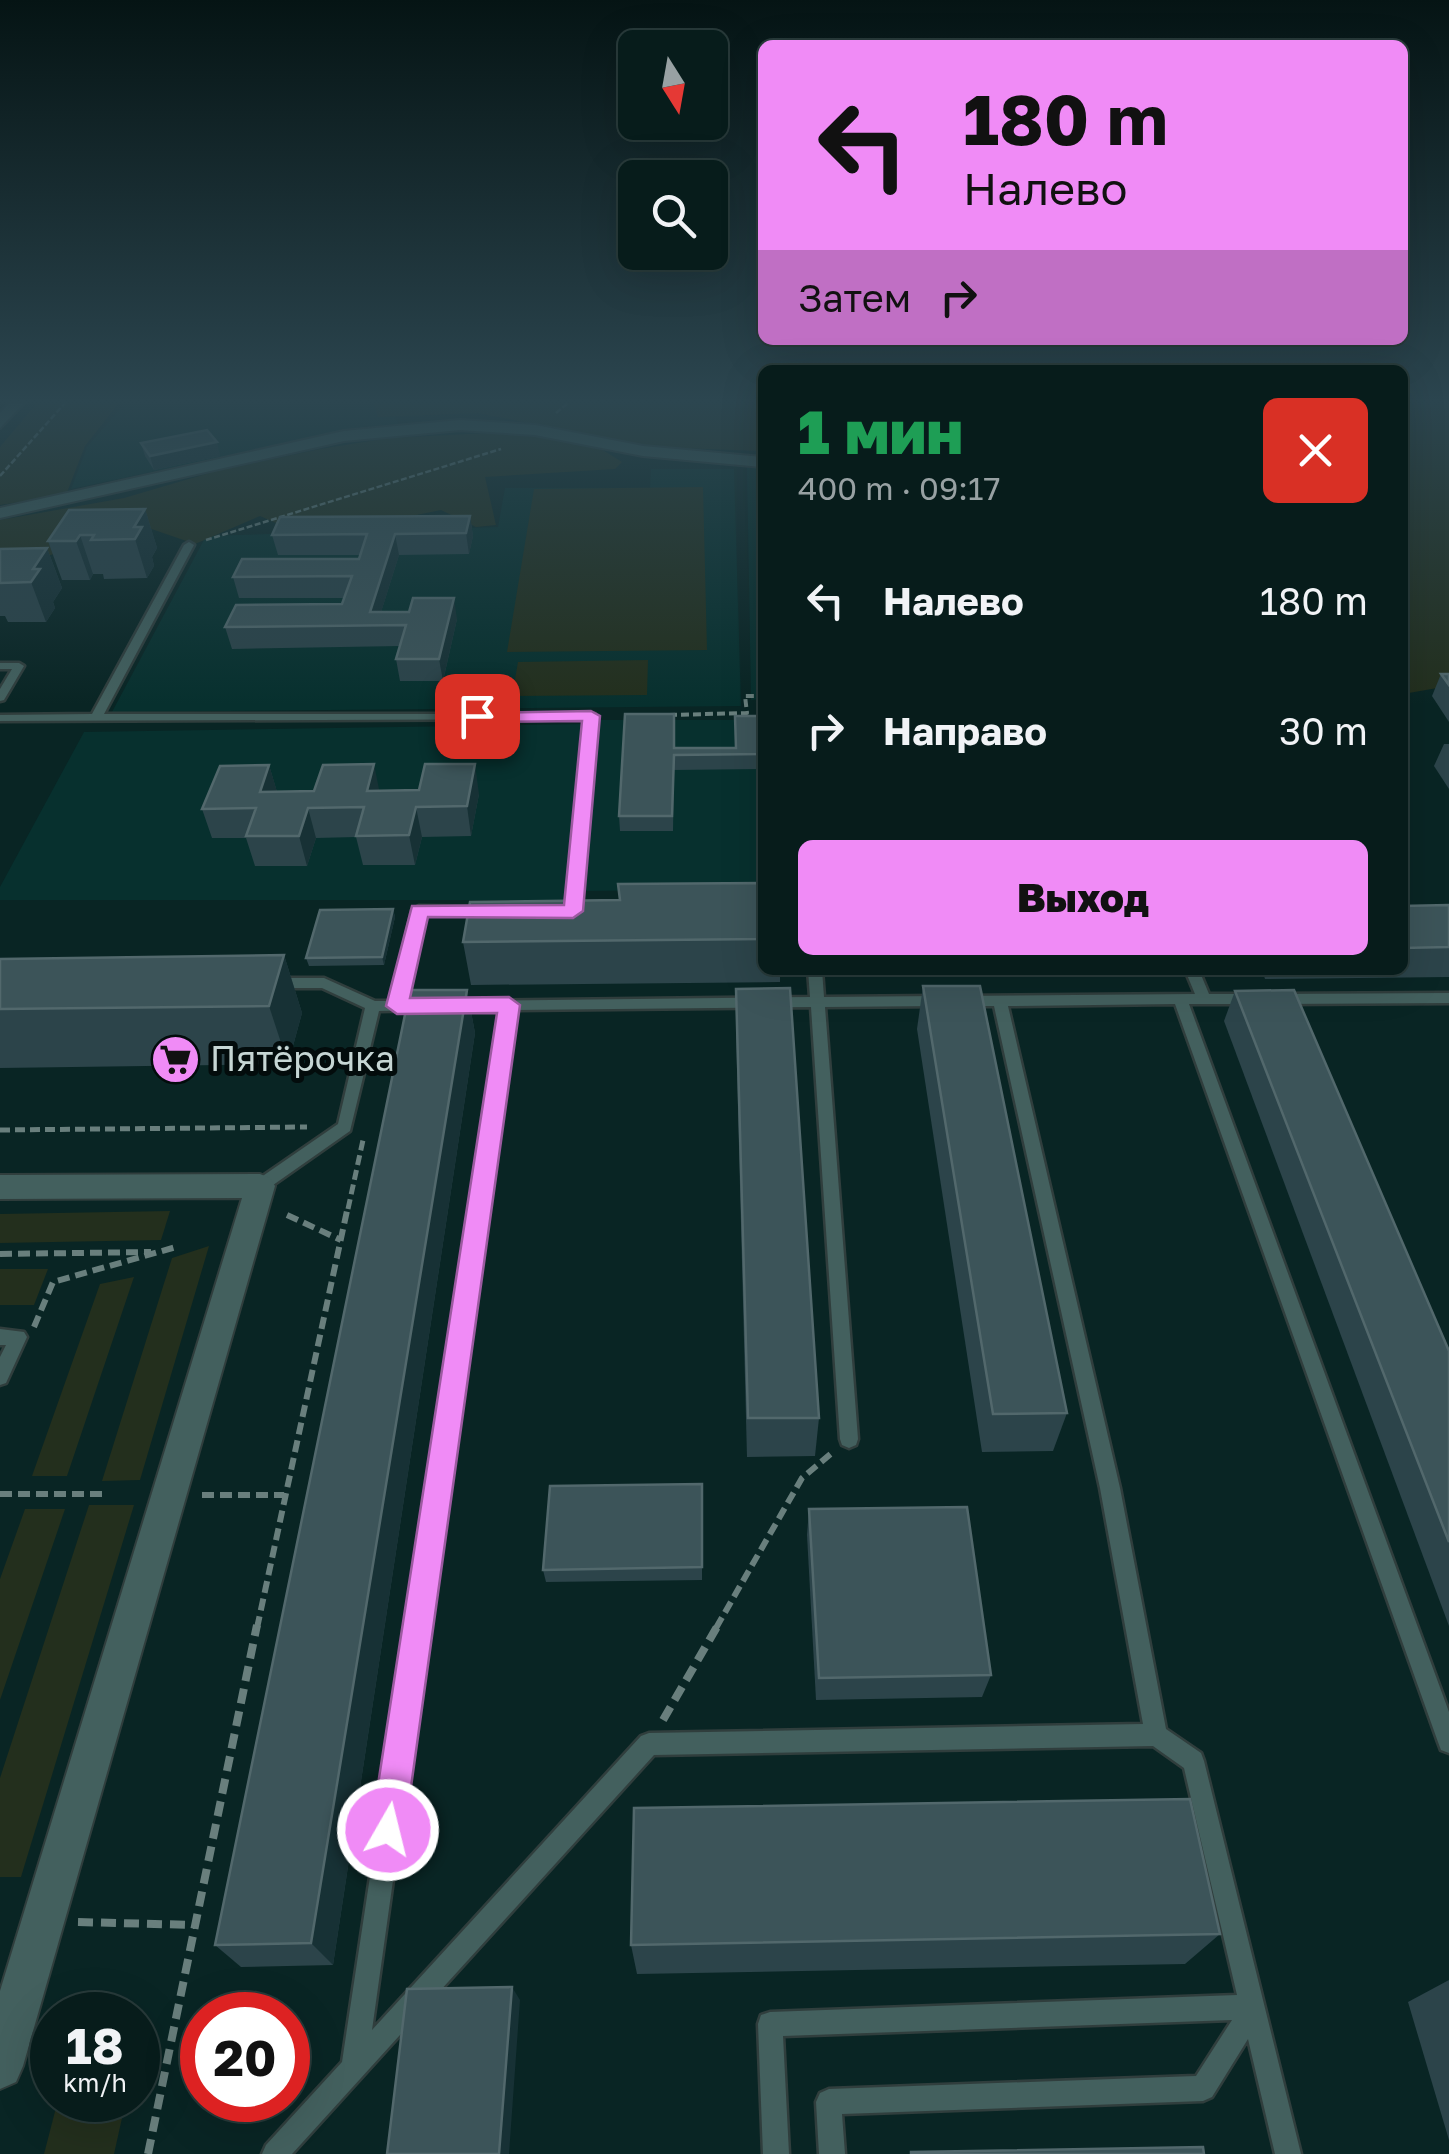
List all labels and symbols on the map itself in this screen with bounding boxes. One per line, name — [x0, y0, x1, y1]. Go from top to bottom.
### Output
north arrow — [618, 30, 728, 140]
pin — [435, 674, 520, 759]
supermarket icon: Пятёрочка — [149, 1033, 201, 1085]
place label: Пятёрочка — [210, 1037, 395, 1079]
position arrow — [336, 1778, 440, 1882]
speed limit sign: 20 — [180, 1992, 310, 2122]

